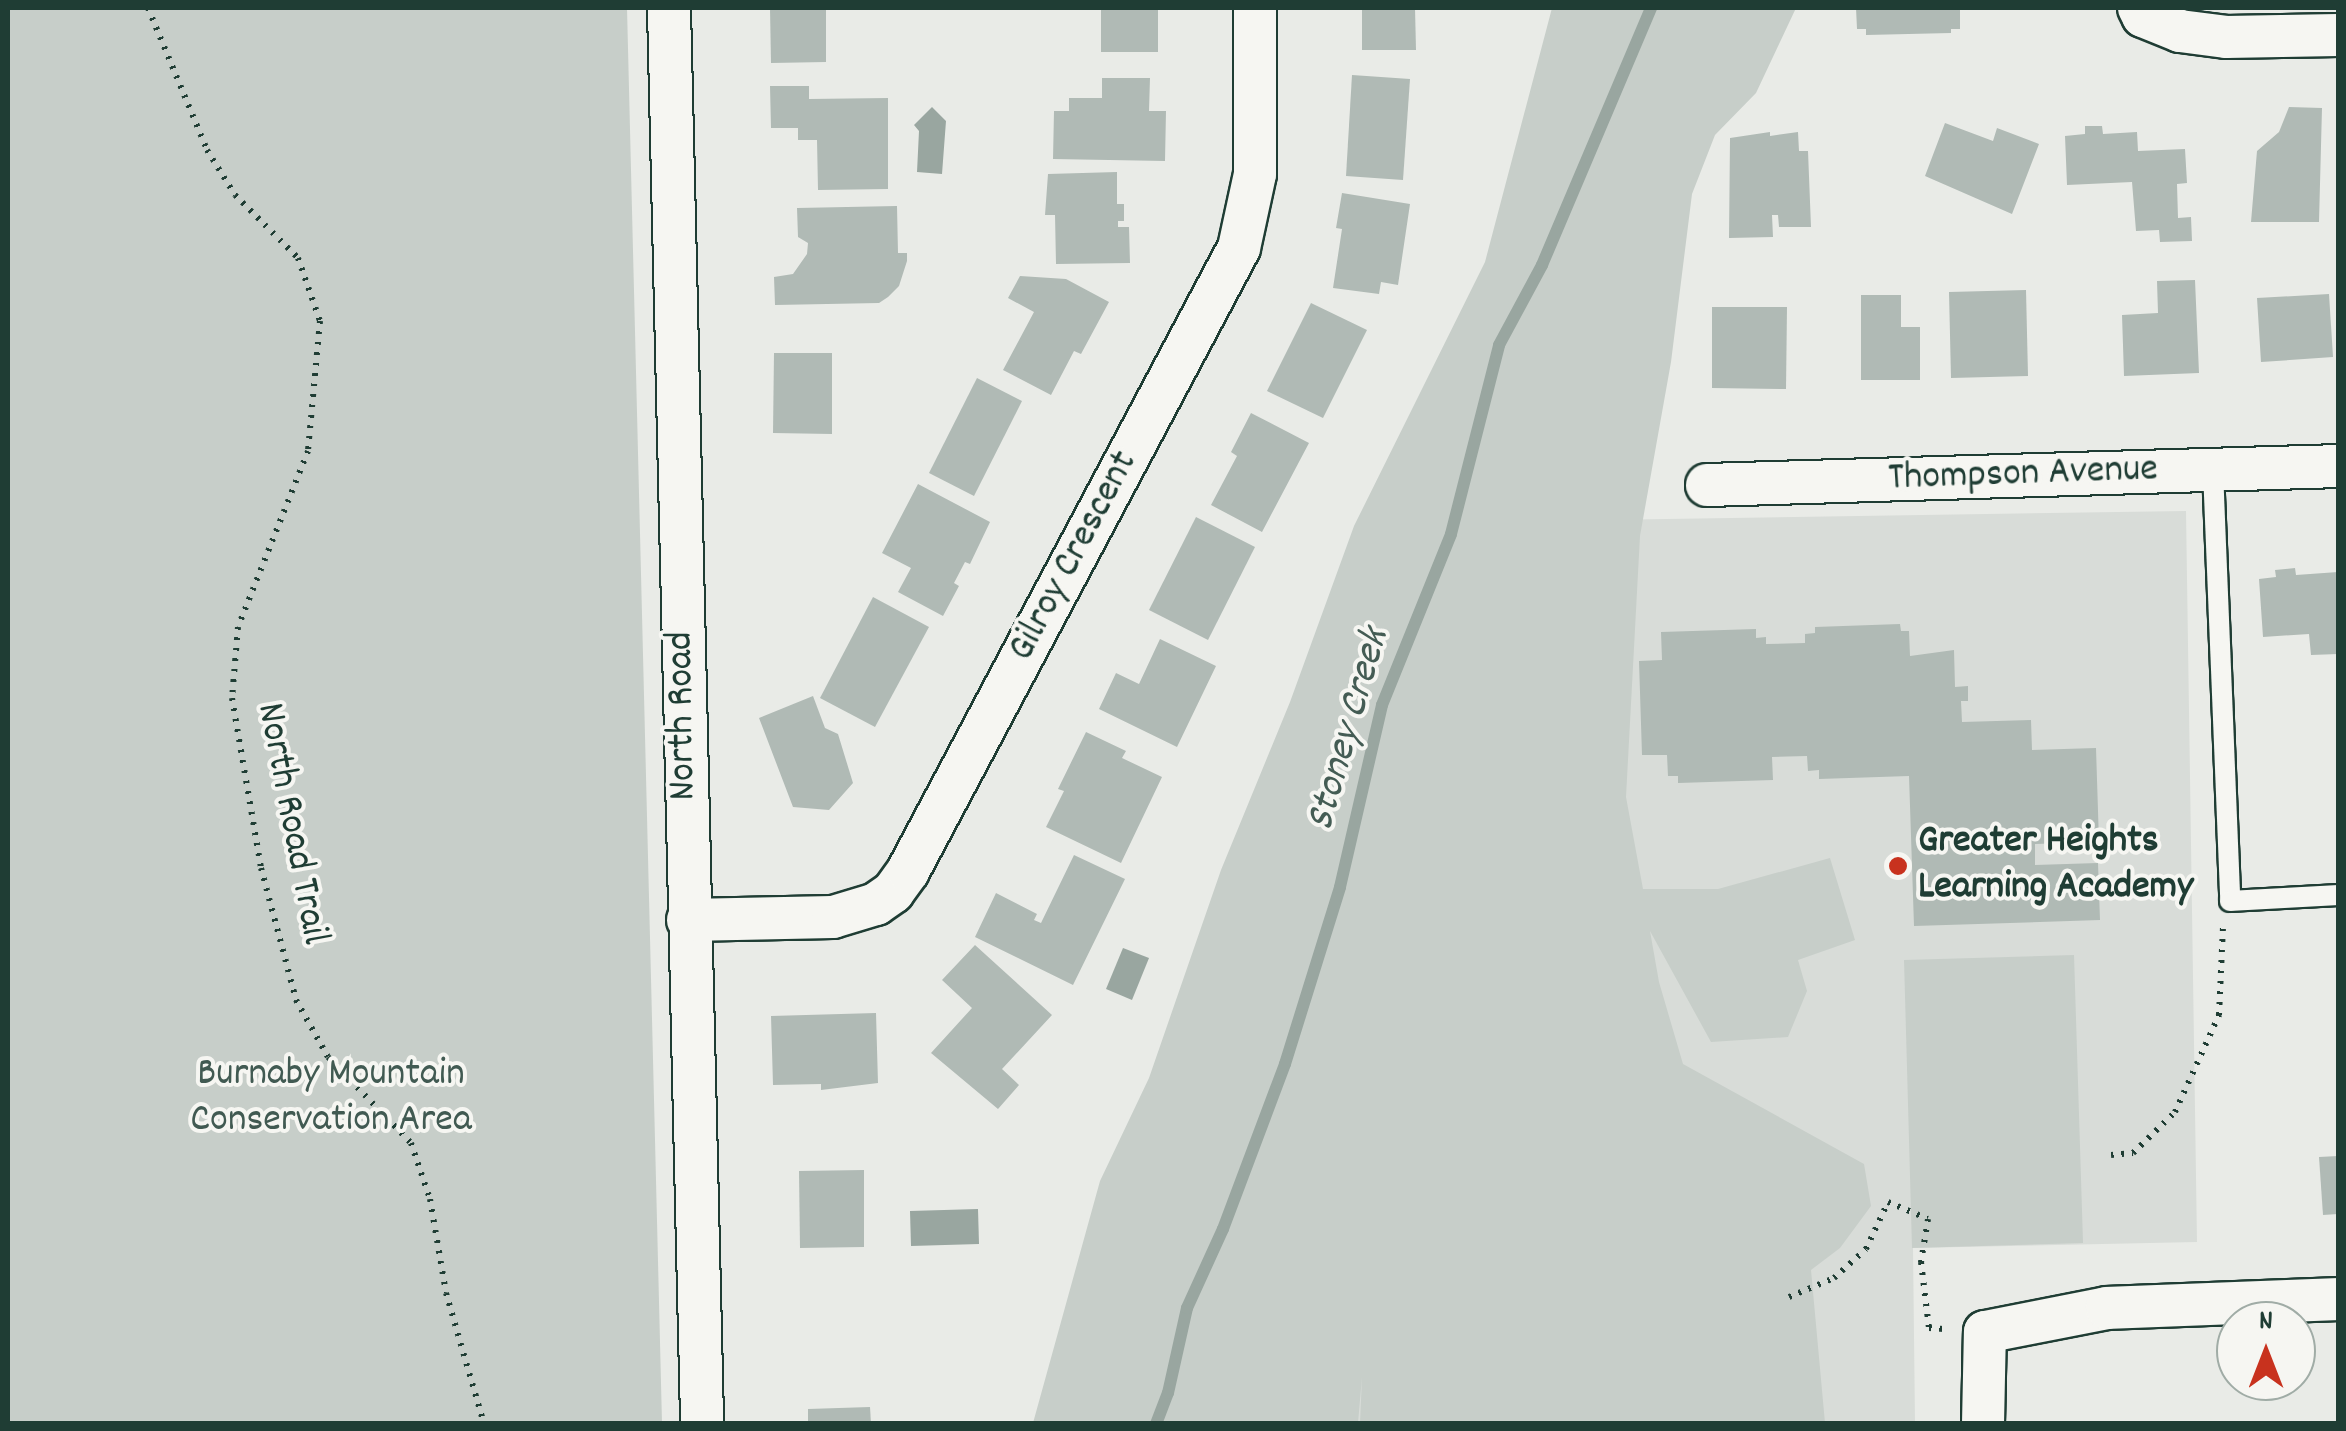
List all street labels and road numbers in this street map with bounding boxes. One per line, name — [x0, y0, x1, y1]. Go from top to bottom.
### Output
street label: Gilroy Crescent — [1000, 444, 1150, 670]
street label: Thompson Avenue — [1887, 447, 2159, 505]
street label: North Road — [659, 631, 709, 801]
street label: North Road Trail — [243, 699, 337, 949]

